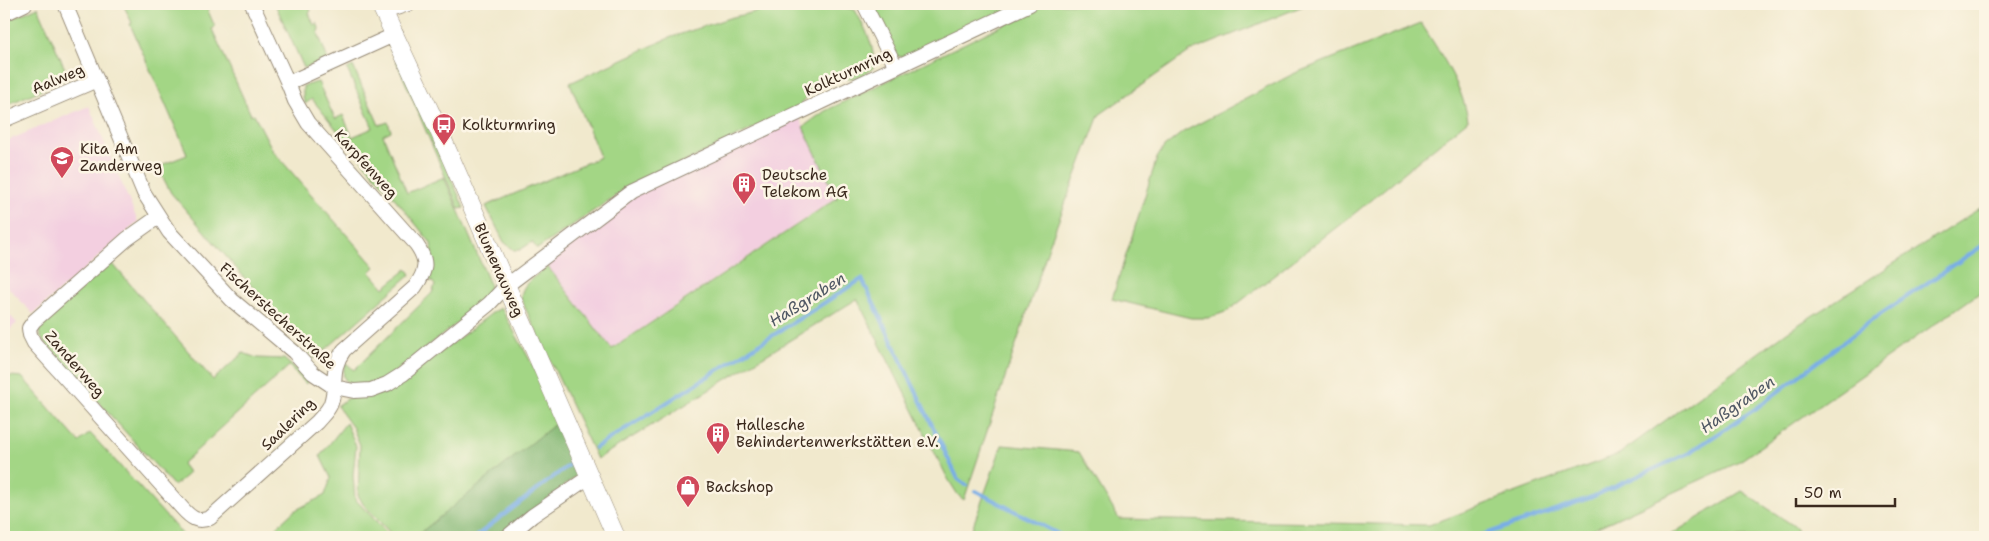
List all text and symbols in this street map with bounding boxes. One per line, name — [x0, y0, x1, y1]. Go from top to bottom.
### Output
street label: Kolkturmring — [801, 43, 895, 101]
street label: Aalweg — [29, 59, 87, 99]
bus stop icon: Kolkturmring — [431, 112, 457, 146]
place label: Kolkturmring — [462, 115, 556, 135]
street label: Karpfenweg — [330, 125, 402, 203]
place label: Kita Am Zanderweg — [80, 139, 162, 176]
school or university icon: Kita Am Zanderweg — [49, 145, 75, 179]
place label: Deutsche Telekom AG — [762, 165, 848, 202]
building icon: Deutsche Telekom AG — [731, 171, 757, 205]
street label: Blumenauweg — [469, 220, 529, 320]
street label: Fischerstecherstraße — [215, 258, 341, 374]
water label: Haßgraben — [765, 268, 850, 331]
street label: Zanderweg — [41, 326, 109, 402]
water label: Haßgraben — [1696, 371, 1779, 438]
street label: Saalering — [257, 393, 319, 455]
place label: Hallesche Behindertenwerkstätten e.V. — [736, 415, 939, 452]
building icon: Hallesche Behindertenwerkstätten e.V. — [705, 421, 731, 455]
shop icon: Backshop — [675, 474, 701, 508]
scale bar — [1796, 476, 1895, 508]
place label: Backshop — [706, 477, 773, 497]
text: 50 m — [1804, 483, 1842, 503]

